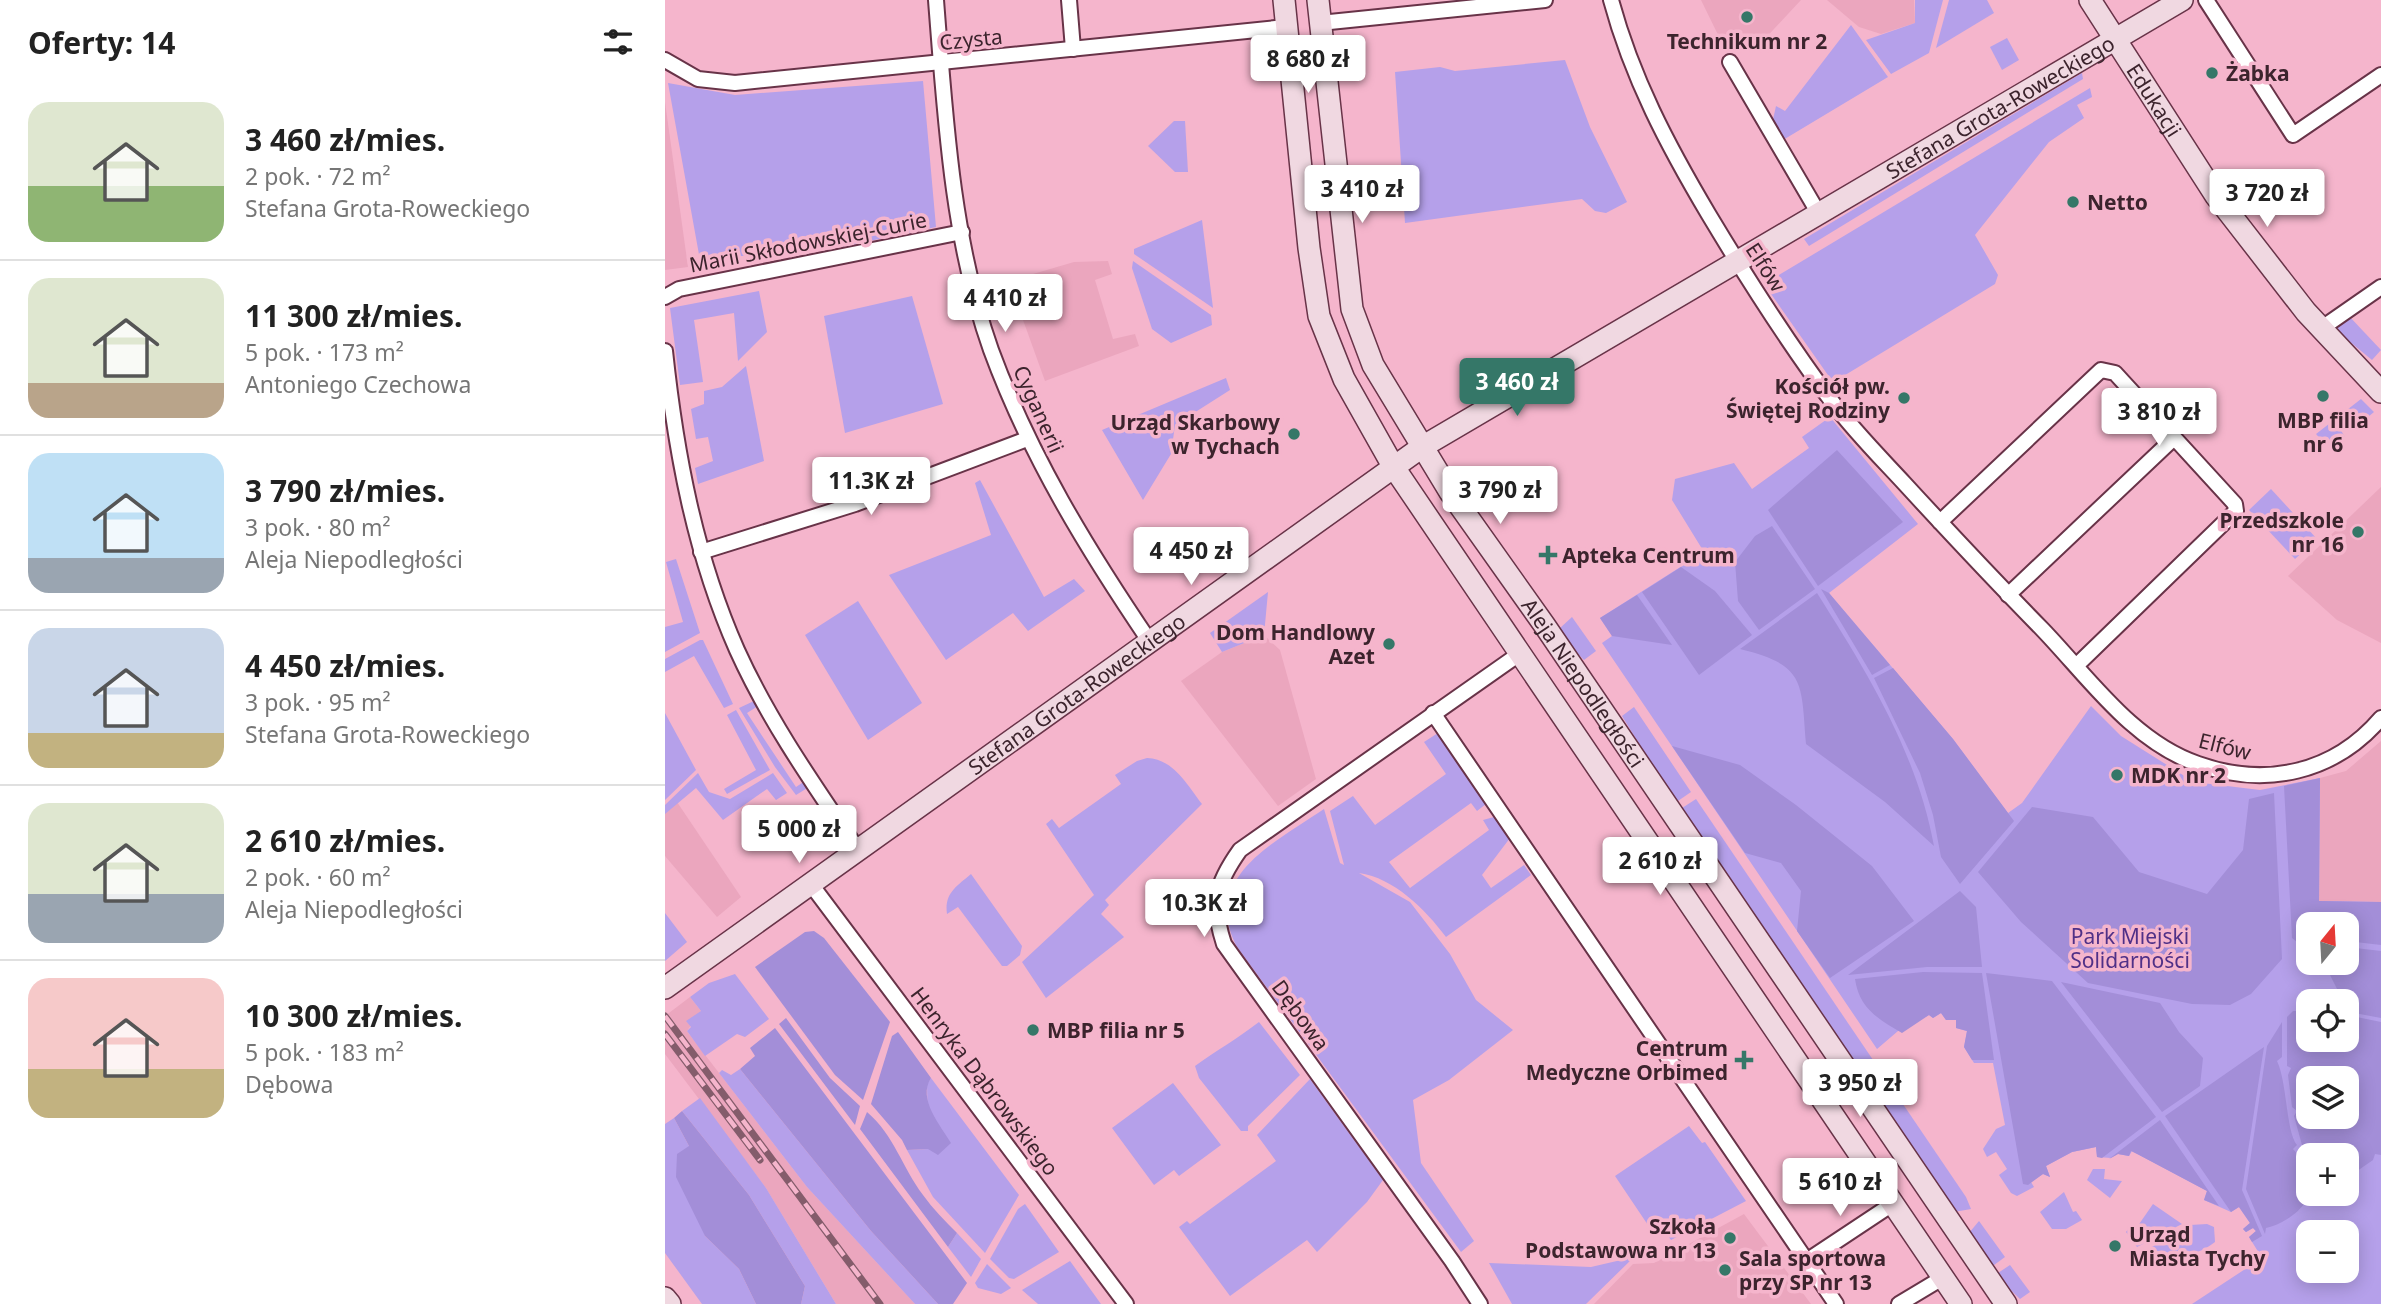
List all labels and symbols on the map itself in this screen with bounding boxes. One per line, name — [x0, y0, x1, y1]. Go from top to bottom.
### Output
marker: Technikum nr 2 — [1739, 9, 1755, 25]
street label: Czysta — [938, 22, 1004, 56]
place label: Technikum nr 2 — [1667, 27, 1827, 55]
street label: Stefana Grota-Roweckiego — [1881, 29, 2119, 185]
pin: 8 680 zł — [1236, 36, 1380, 95]
street label: Edukacji — [2121, 58, 2188, 142]
place label: Żabka — [2226, 59, 2290, 87]
marker: Żabka — [2204, 65, 2220, 81]
pin: 3 410 zł — [1290, 166, 1434, 225]
pin: 3 720 zł — [2195, 170, 2339, 229]
place label: Netto — [2087, 188, 2148, 216]
marker: Netto — [2065, 194, 2081, 210]
street label: Marii Skłodowskiej-Curie — [687, 205, 929, 279]
street label: Elfów — [1740, 237, 1792, 297]
pin: 4 410 zł — [933, 274, 1077, 334]
pin: 3 460 zł — [1445, 358, 1589, 418]
street label: Cyganerii — [1007, 361, 1071, 457]
place label: Kościół pw. Świętej Rodziny — [1726, 372, 1890, 424]
pin: 3 810 zł — [2087, 388, 2231, 448]
marker: MBP filia nr 6 — [2315, 388, 2331, 404]
marker: Kościół pw. Świętej Rodziny — [1896, 390, 1912, 406]
place label: MBP filia nr 6 — [2277, 406, 2369, 458]
place label: Urząd Skarbowy w Tychach — [1111, 408, 1280, 460]
marker: Urząd Skarbowy w Tychach — [1286, 426, 1302, 442]
pin: 11.3K zł — [799, 458, 943, 517]
pin: 3 790 zł — [1428, 466, 1572, 526]
place label: Przedszkole nr 16 — [2220, 506, 2344, 558]
marker: Przedszkole nr 16 — [2350, 524, 2366, 540]
pin: 4 450 zł — [1119, 528, 1263, 587]
place label: Apteka Centrum — [1562, 541, 1735, 569]
marker: Apteka Centrum — [1540, 547, 1556, 563]
street label: Aleja Niepodległości — [1516, 593, 1651, 773]
street label: Stefana Grota-Roweckiego — [963, 607, 1191, 781]
place label: Dom Handlowy Azet — [1216, 618, 1375, 670]
marker: Dom Handlowy Azet — [1381, 636, 1397, 652]
street label: Elfów — [2196, 726, 2255, 766]
place label: MDK nr 2 — [2131, 761, 2226, 789]
marker: MDK nr 2 — [2109, 767, 2125, 783]
pin: 5 000 zł — [727, 806, 871, 865]
pin: 2 610 zł — [1588, 838, 1732, 897]
pin: 10.3K zł — [1132, 880, 1276, 939]
north arrow — [2296, 912, 2359, 975]
park label: Park Miejski Solidarności — [2070, 922, 2190, 974]
street label: Dębowa — [1266, 974, 1336, 1056]
street label: Henryka Dąbrowskiego — [905, 981, 1065, 1181]
place label: MBP filia nr 5 — [1047, 1016, 1185, 1044]
marker: MBP filia nr 5 — [1025, 1022, 1041, 1038]
place label: Centrum Medyczne Orbimed — [1526, 1034, 1728, 1086]
marker: Centrum Medyczne Orbimed — [1734, 1050, 1754, 1070]
pin: 3 950 zł — [1788, 1060, 1932, 1119]
pin: 5 610 zł — [1768, 1158, 1912, 1218]
place label: Szkoła Podstawowa nr 13 — [1525, 1212, 1716, 1264]
place label: Urząd Miasta Tychy — [2129, 1220, 2266, 1272]
marker: Szkoła Podstawowa nr 13 — [1722, 1230, 1738, 1246]
marker: Urząd Miasta Tychy — [2107, 1238, 2123, 1254]
place label: Sala sportowa przy SP nr 13 — [1739, 1244, 1886, 1296]
marker: Sala sportowa przy SP nr 13 — [1717, 1262, 1733, 1278]

